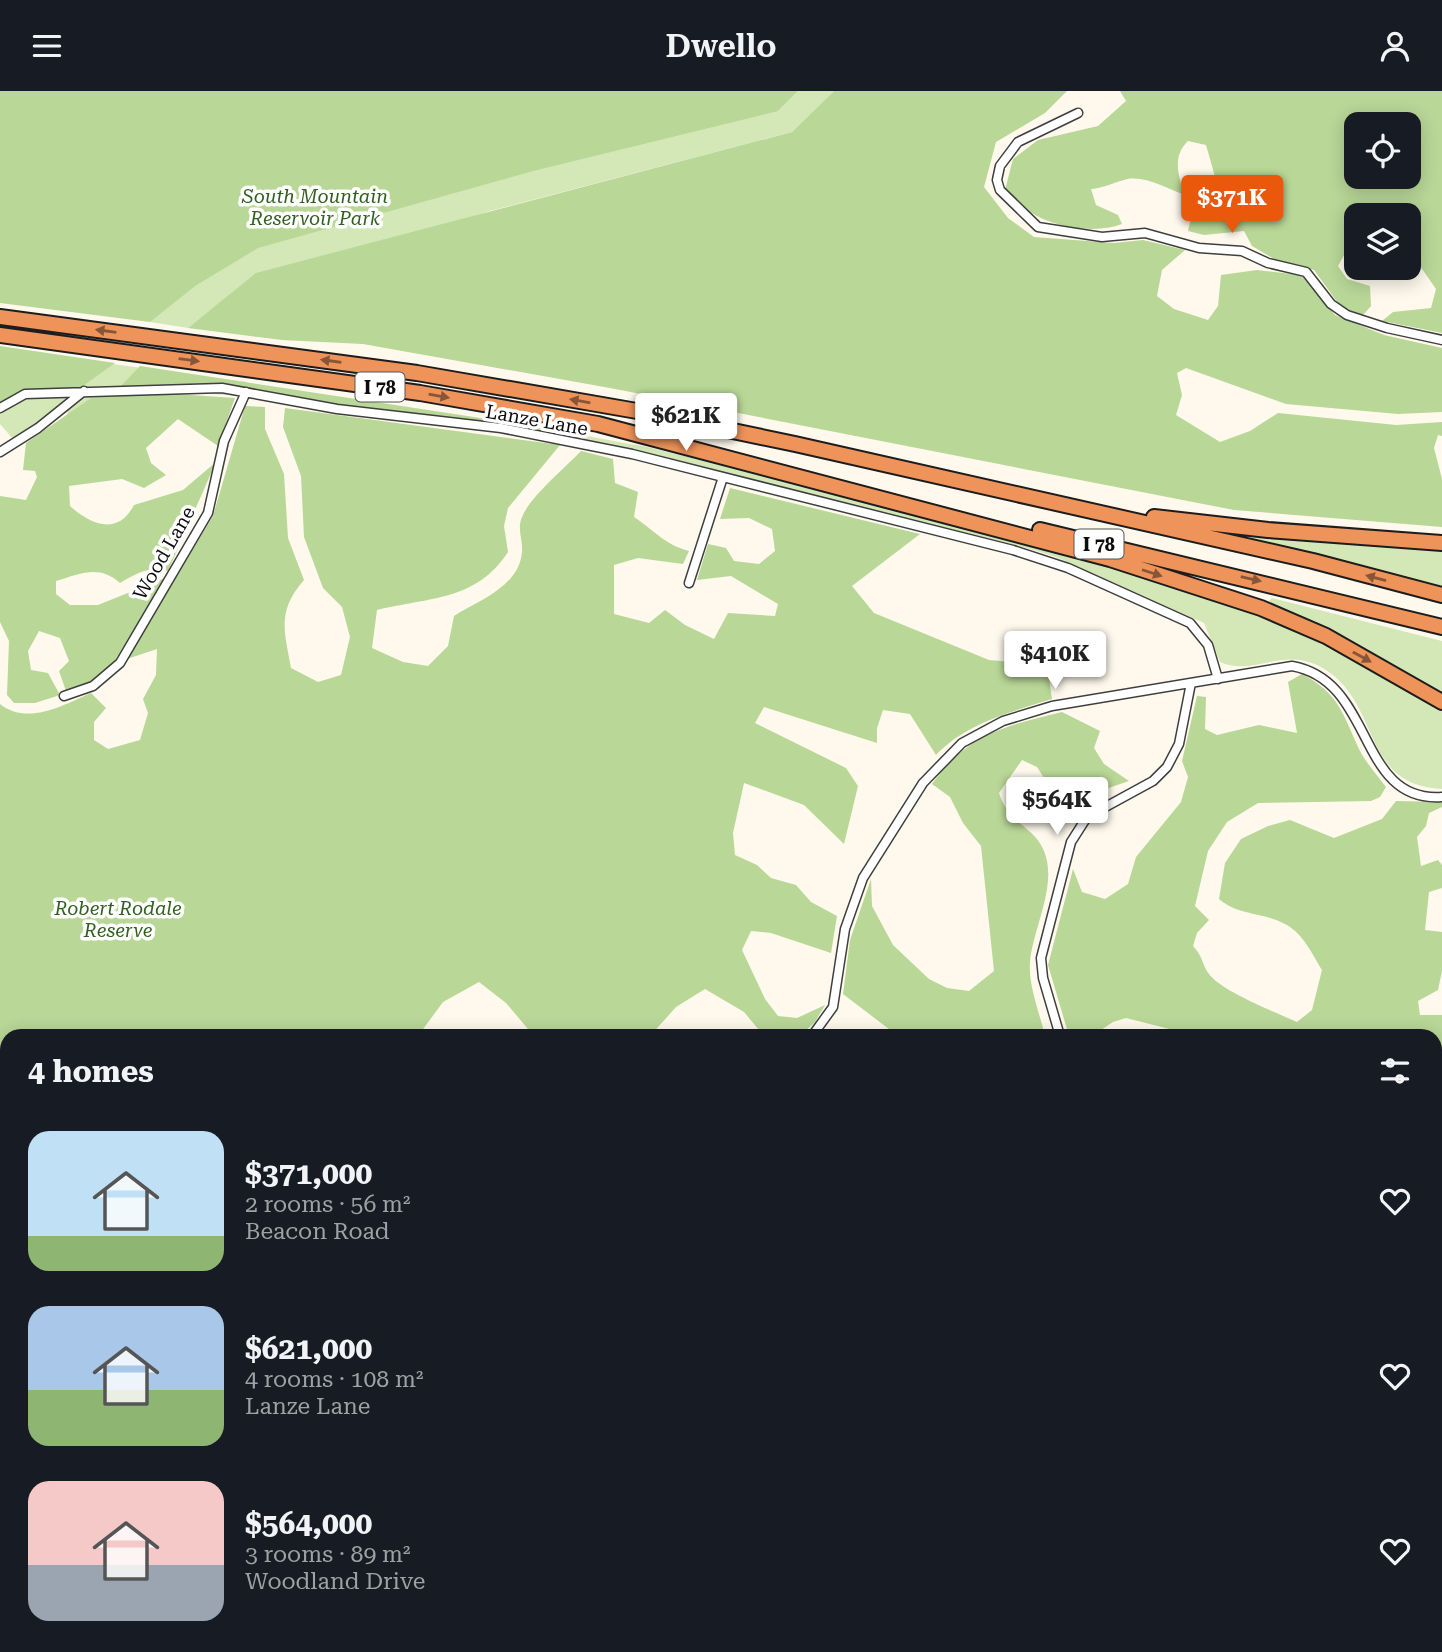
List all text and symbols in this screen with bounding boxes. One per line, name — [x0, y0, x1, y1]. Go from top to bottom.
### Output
icon: menu — [28, 27, 66, 65]
text: Dwello — [665, 27, 777, 65]
icon: person — [1376, 27, 1414, 65]
map controls — [1344, 112, 1421, 280]
button: locate — [1344, 112, 1421, 189]
pin: $371K — [1183, 176, 1281, 235]
text: $371K — [1197, 184, 1267, 211]
park label: South Mountain Reservoir Park — [241, 185, 388, 230]
button: layers — [1344, 203, 1421, 280]
one-way arrow — [95, 326, 117, 337]
one-way arrow — [178, 354, 200, 365]
one-way arrow — [320, 356, 342, 367]
road number: I 78 — [356, 373, 404, 401]
one-way arrow — [428, 391, 450, 402]
pin: $621K — [637, 393, 735, 453]
one-way arrow — [569, 395, 591, 406]
street label: Lanze Lane — [484, 400, 590, 440]
text: $621K — [651, 402, 721, 429]
street label: Wood Lane — [128, 502, 200, 604]
road number: I 78 — [1074, 529, 1124, 558]
one-way arrow — [1141, 568, 1162, 579]
one-way arrow — [1365, 572, 1387, 583]
one-way arrow — [1240, 574, 1262, 585]
pin: $410K — [1006, 631, 1104, 691]
text: $410K — [1020, 640, 1090, 667]
one-way arrow — [1353, 651, 1372, 663]
pin: $564K — [1008, 777, 1106, 837]
text: $564K — [1022, 786, 1092, 813]
park label: Robert Rodale Reserve — [53, 897, 182, 942]
icon: filters — [1376, 1052, 1414, 1090]
text: 4 homes — [28, 1054, 154, 1089]
text: $371,000 — [245, 1156, 372, 1191]
icon: home — [84, 1159, 168, 1243]
icon: heart — [1376, 1182, 1414, 1220]
text: 2 rooms · 56 m² — [245, 1191, 411, 1218]
text: Beacon Road — [245, 1218, 389, 1245]
text: $621,000 — [245, 1331, 372, 1366]
icon: home — [84, 1334, 168, 1418]
icon: heart — [1376, 1357, 1414, 1395]
text: 4 rooms · 108 m² — [245, 1366, 423, 1393]
text: Lanze Lane — [245, 1393, 370, 1420]
text: $564,000 — [245, 1506, 372, 1541]
icon: home — [84, 1509, 168, 1593]
icon: heart — [1376, 1532, 1414, 1570]
text: 3 rooms · 89 m² — [245, 1541, 411, 1568]
text: Woodland Drive — [245, 1568, 425, 1595]

